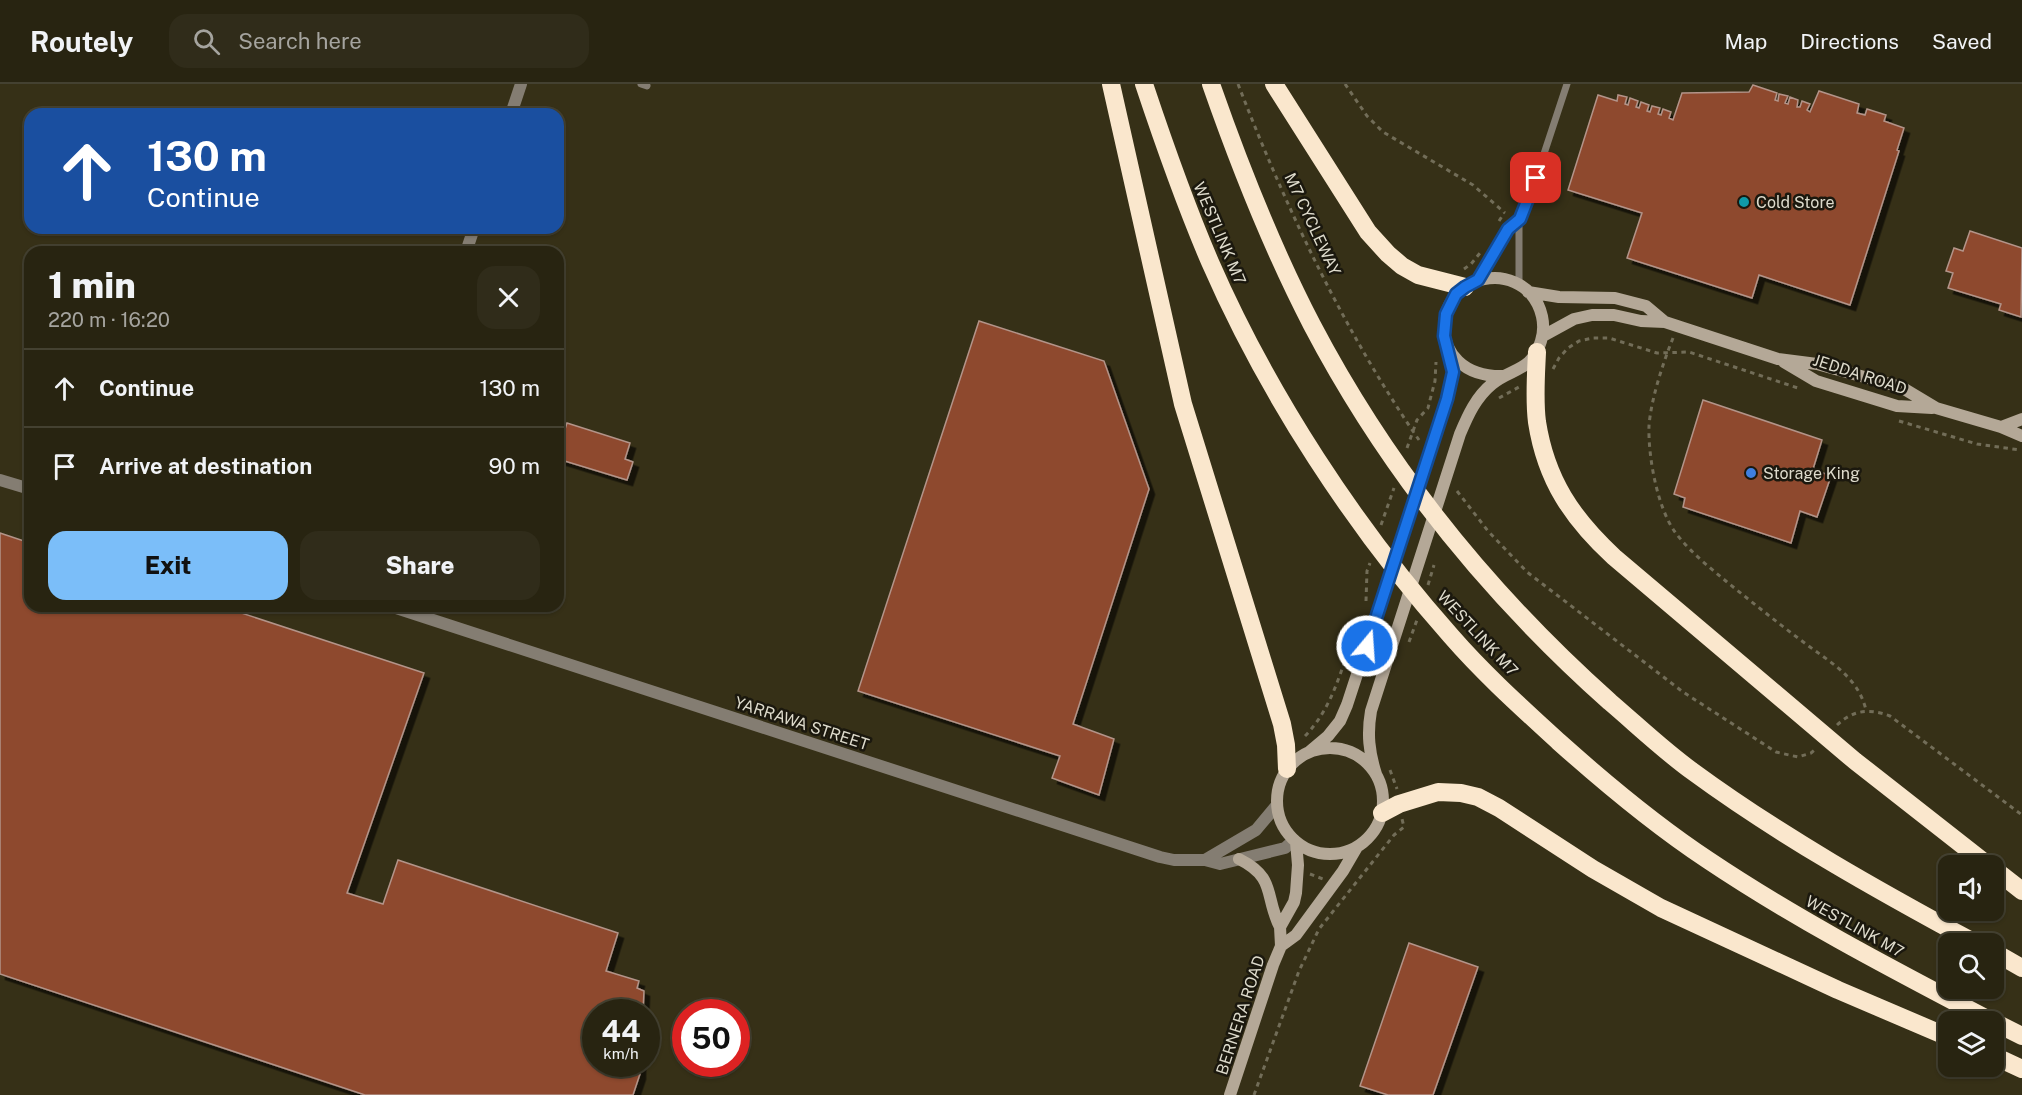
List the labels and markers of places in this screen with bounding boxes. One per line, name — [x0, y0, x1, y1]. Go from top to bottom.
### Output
pin — [1510, 152, 1561, 203]
place label: Cold Store — [1756, 193, 1835, 212]
marker: Cold Store — [1737, 195, 1751, 209]
place label: Storage King — [1763, 464, 1860, 483]
marker: Storage King — [1744, 466, 1758, 480]

